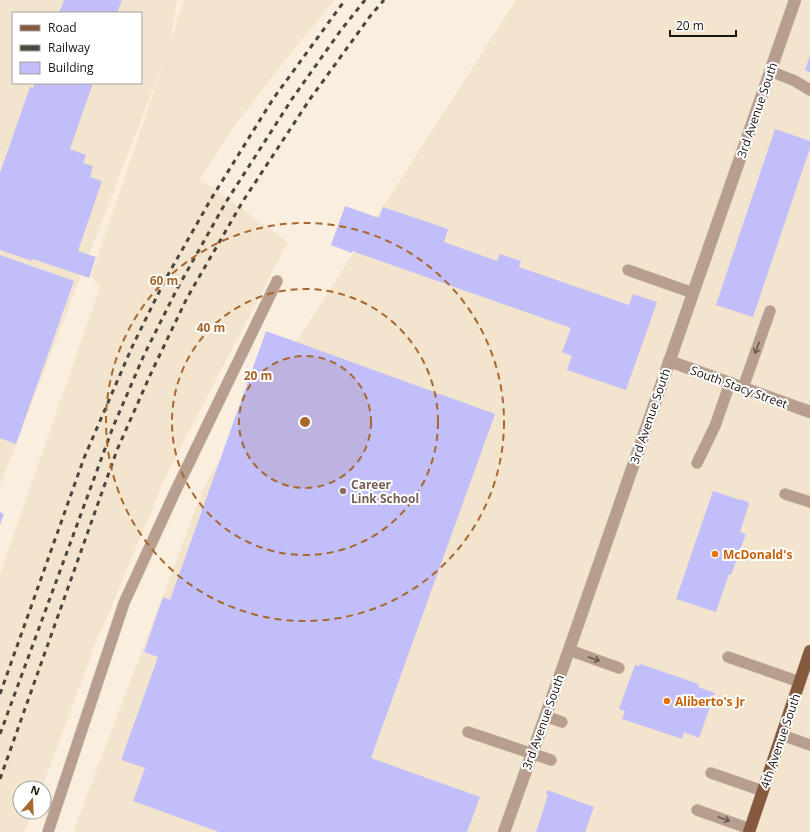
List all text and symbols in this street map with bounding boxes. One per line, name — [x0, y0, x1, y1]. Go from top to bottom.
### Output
legend — [12, 12, 142, 84]
scale bar — [670, 12, 736, 38]
text: 20 m — [676, 17, 704, 34]
text: Road — [48, 19, 77, 36]
text: Railway — [48, 39, 91, 56]
text: Building — [48, 59, 94, 76]
street label: 3rd Avenue South — [733, 60, 781, 160]
text: 60 m — [150, 272, 178, 289]
text: 40 m — [197, 319, 225, 336]
one-way arrow — [753, 341, 760, 354]
street label: South Stacy Street — [688, 362, 790, 412]
street label: 3rd Avenue South — [626, 366, 674, 466]
text: 20 m — [244, 367, 272, 384]
centre of rings — [298, 415, 312, 429]
place label: Career Link School — [351, 476, 419, 507]
marker: Career Link School — [338, 486, 348, 496]
place label: McDonald's — [723, 546, 792, 563]
marker: McDonald's — [710, 549, 720, 559]
one-way arrow — [587, 656, 600, 663]
street label: 3rd Avenue South — [518, 672, 568, 772]
street label: 4th Avenue South — [756, 691, 804, 791]
place label: Aliberto's Jr — [675, 693, 746, 710]
marker: Aliberto's Jr — [662, 696, 672, 706]
north arrow — [12, 780, 52, 820]
text: N — [29, 782, 42, 799]
one-way arrow — [717, 816, 730, 823]

